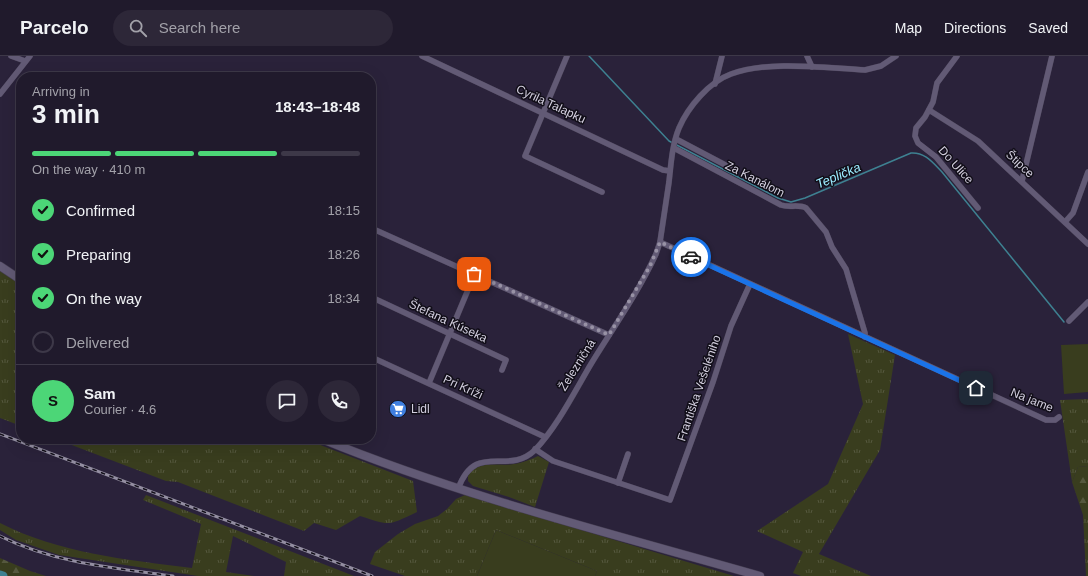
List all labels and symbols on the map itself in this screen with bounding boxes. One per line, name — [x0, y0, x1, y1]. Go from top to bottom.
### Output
street label: Cyrila Talapku — [514, 82, 588, 126]
street label: Do Ulice — [936, 143, 977, 187]
street label: Štipce — [1003, 147, 1038, 181]
street label: Za Kanálom — [723, 158, 787, 200]
water label: Teplička — [814, 159, 863, 192]
courier — [671, 237, 711, 277]
pin — [457, 257, 491, 291]
street label: Štefana Kúseka — [407, 296, 490, 345]
street label: Františka Vešeléniho — [674, 333, 724, 443]
street label: Železničná — [555, 336, 598, 393]
pin — [959, 371, 993, 405]
street label: Pri Kríži — [441, 372, 485, 402]
street label: Na jame — [1009, 385, 1056, 415]
supermarket icon: Lidl — [388, 399, 408, 419]
place label: Lidl — [411, 402, 430, 416]

